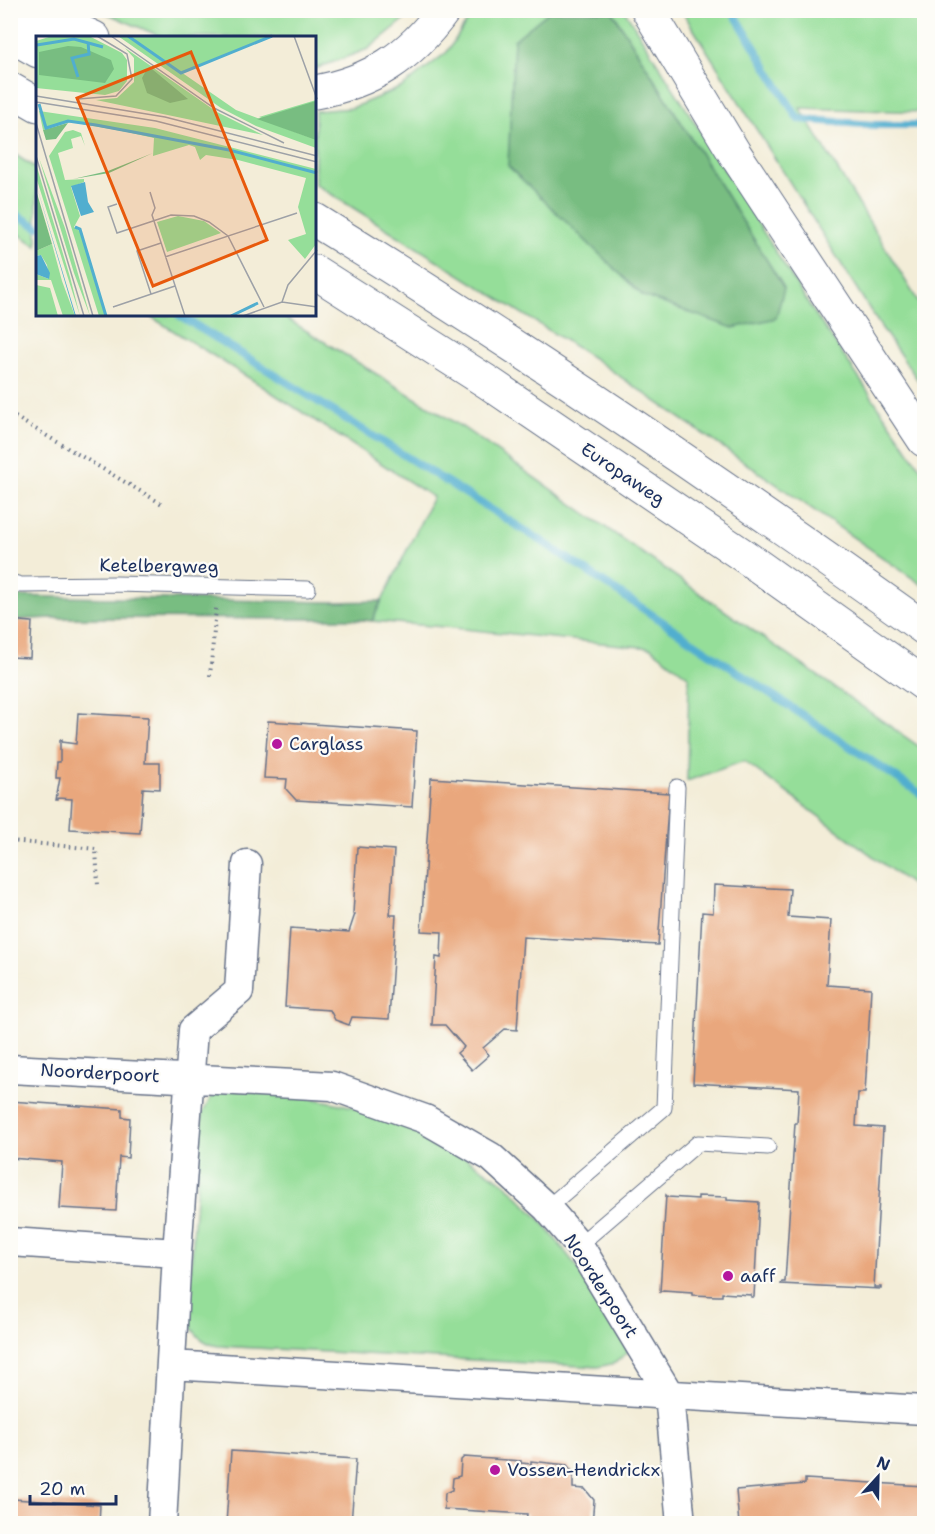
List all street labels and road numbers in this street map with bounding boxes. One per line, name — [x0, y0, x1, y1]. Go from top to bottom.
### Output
street label: Europaweg — [576, 437, 670, 511]
street label: Ketelbergweg — [99, 553, 219, 579]
street label: Noorderpoort — [40, 1058, 161, 1088]
street label: Noorderpoort — [558, 1229, 644, 1343]

